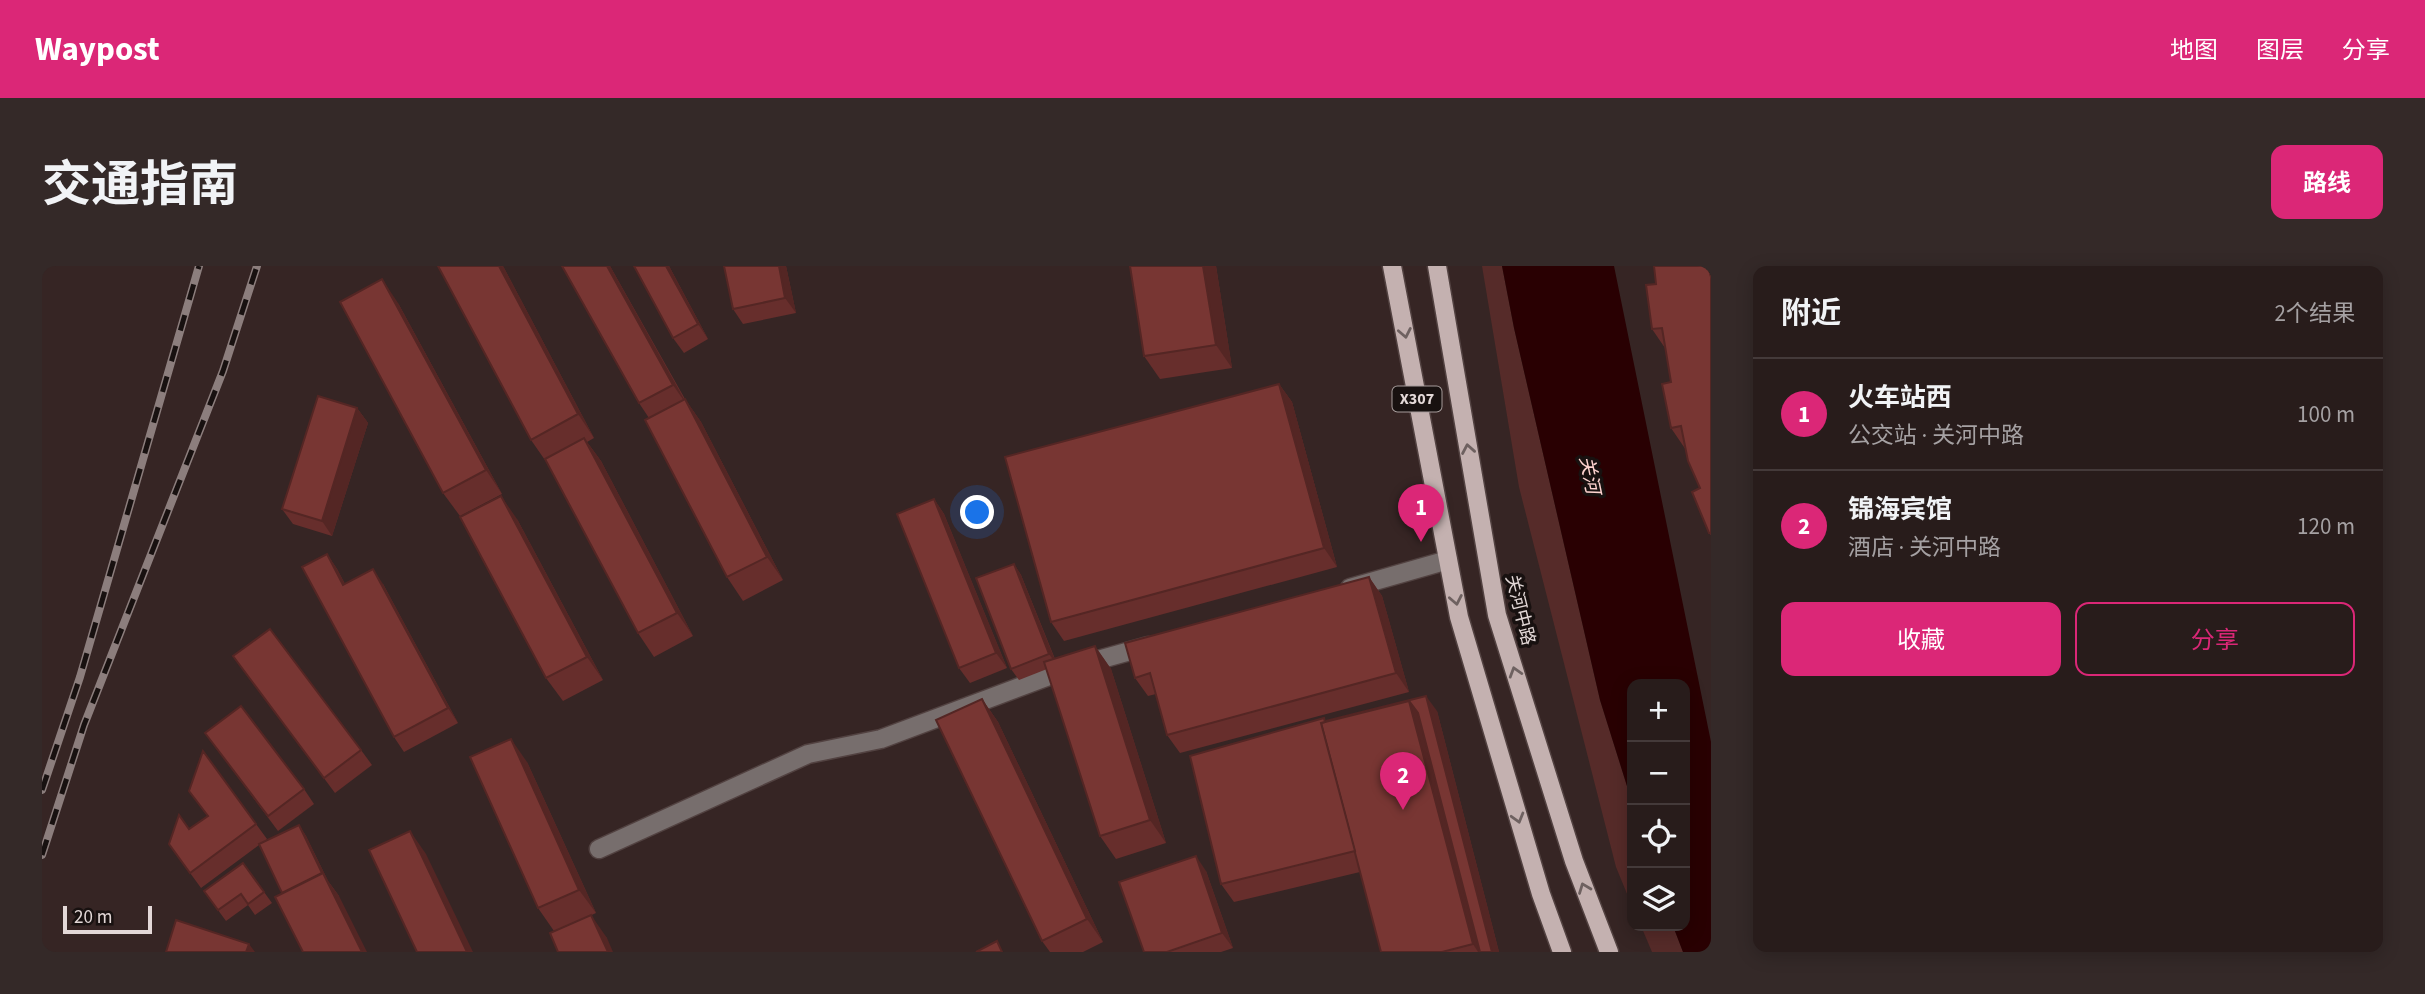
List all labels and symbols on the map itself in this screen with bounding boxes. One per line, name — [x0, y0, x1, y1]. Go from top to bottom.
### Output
one-way arrow — [1396, 327, 1411, 339]
road number: X307 — [1392, 386, 1442, 412]
one-way arrow — [1461, 443, 1476, 455]
water label: 关河 — [1572, 454, 1607, 500]
pin: 1 — [1398, 484, 1444, 542]
your location — [960, 495, 994, 529]
street label: 关河中路 — [1499, 572, 1541, 648]
one-way arrow — [1447, 594, 1462, 606]
one-way arrow — [1508, 666, 1523, 678]
pin: 2 — [1380, 752, 1426, 810]
one-way arrow — [1510, 812, 1525, 824]
one-way arrow — [1579, 883, 1593, 895]
scale bar — [63, 903, 152, 935]

